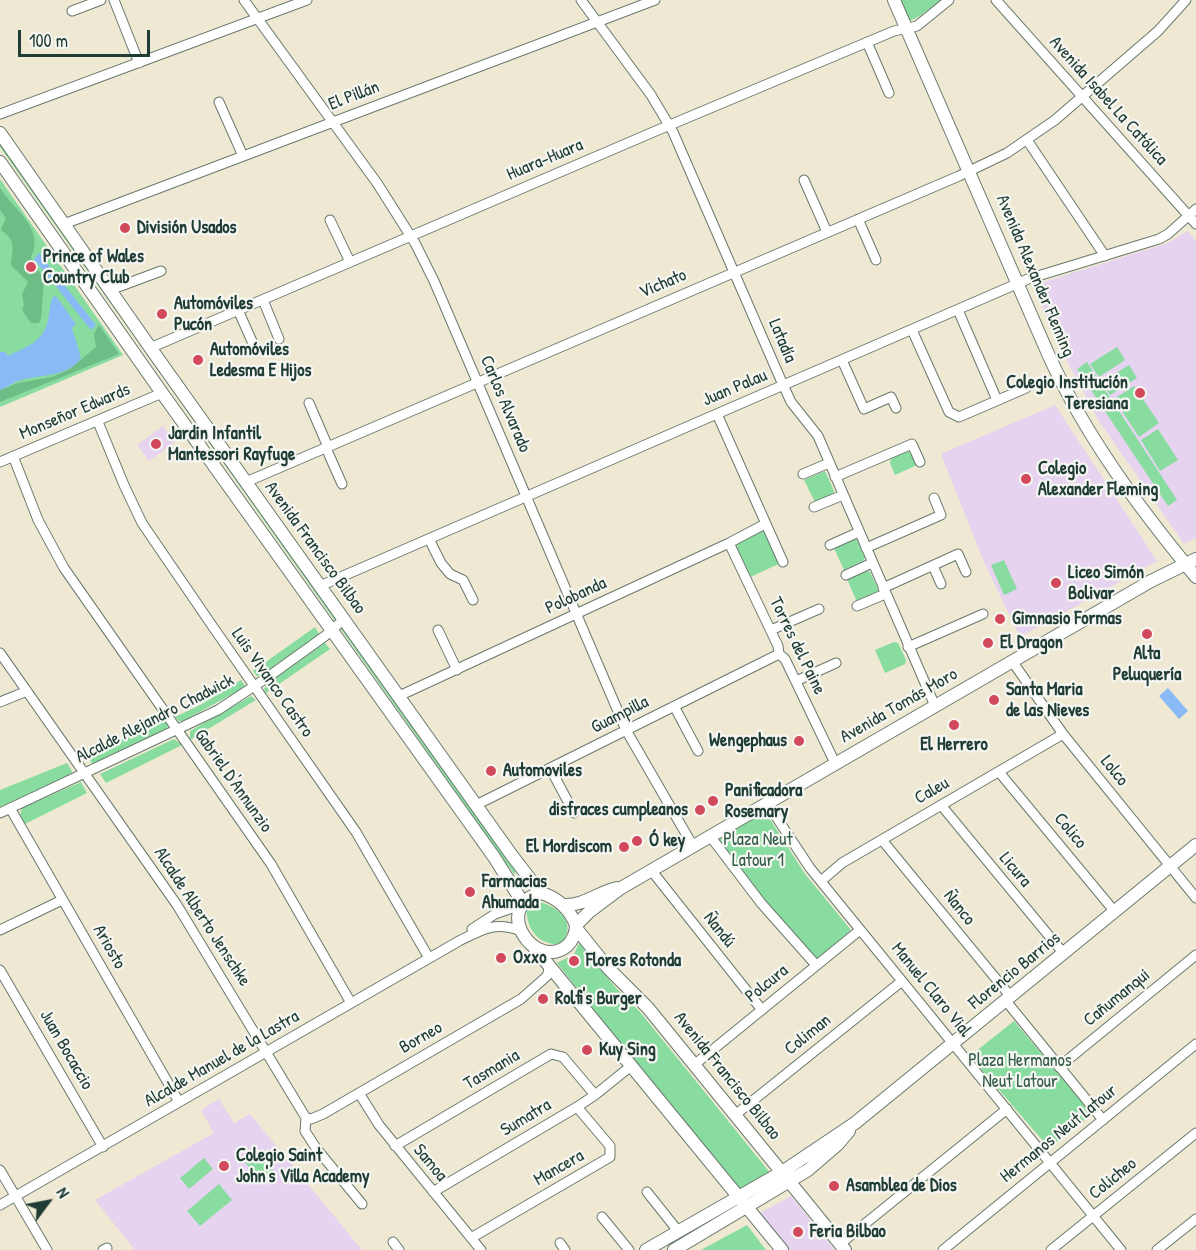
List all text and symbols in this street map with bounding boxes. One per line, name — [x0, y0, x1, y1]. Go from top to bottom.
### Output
scale bar — [21, 18, 153, 56]
text: 100 m — [29, 28, 68, 53]
street label: Avenida Isabel La Católica — [1044, 32, 1172, 170]
street label: El Pillán — [326, 77, 382, 115]
street label: Huara-Huara — [504, 134, 586, 186]
street label: Avenida Alexander Fleming — [991, 192, 1079, 360]
place label: División Usados — [137, 217, 236, 239]
marker: División Usados — [118, 221, 132, 235]
place label: Prince of Wales Country Club — [43, 246, 144, 288]
marker: Prince of Wales Country Club — [24, 260, 38, 274]
street label: Vichato — [636, 264, 690, 304]
place label: Automóviles Pucón — [174, 293, 253, 336]
marker: Automóviles Pucón — [155, 307, 169, 321]
street label: Latadía — [763, 316, 801, 366]
place label: Automóviles Ledesma E Hijos — [210, 339, 311, 382]
street label: Carlos Alvarado — [475, 352, 535, 456]
marker: Automóviles Ledesma E Hijos — [191, 353, 205, 367]
street label: Juan Palau — [700, 365, 770, 411]
place label: Colegio Institución Teresiana — [1006, 372, 1128, 415]
street label: Monseñor Edwards — [17, 379, 133, 445]
marker: Colegio Institución Teresiana — [1133, 386, 1147, 400]
place label: Jardin Infantil Mantessori Rayfuge — [168, 423, 295, 466]
marker: Jardin Infantil Mantessori Rayfuge — [149, 437, 163, 451]
place label: Colegio Alexander Fleming — [1038, 458, 1158, 500]
marker: Colegio Alexander Fleming — [1019, 472, 1033, 486]
street label: Avenida Francisco Bilbao — [260, 478, 370, 618]
place label: Liceo Simón Bolivar — [1068, 562, 1144, 604]
street label: Polobanda — [542, 573, 610, 619]
marker: Liceo Simón Bolivar — [1049, 576, 1063, 590]
street label: Torres del Paine — [764, 594, 830, 698]
place label: Gimnasio Formas — [1012, 608, 1122, 630]
marker: Gimnasio Formas — [993, 612, 1007, 626]
street label: Luis Vivanco Castro — [226, 624, 318, 742]
marker: Alta Peluquería — [1140, 627, 1154, 641]
place label: El Dragon — [1000, 632, 1063, 654]
marker: El Dragon — [981, 636, 995, 650]
place label: Alta Peluquería — [1113, 643, 1181, 686]
street label: Avenida Tomás Moro — [837, 664, 961, 748]
street label: Alcalde Alejandro Chadwick — [72, 670, 238, 768]
place label: Santa Maria de las Nieves — [1006, 679, 1089, 722]
street label: Guampilla — [588, 691, 652, 739]
marker: Santa Maria de las Nieves — [987, 693, 1001, 707]
marker: El Herrero — [947, 718, 961, 732]
street label: Gabriel D'Annunzio — [189, 725, 277, 837]
place label: Wengephaus — [709, 730, 787, 752]
marker: Wengephaus — [792, 734, 806, 748]
place label: El Herrero — [920, 734, 988, 756]
street label: Lolco — [1095, 751, 1133, 791]
place label: Automoviles — [503, 760, 582, 782]
marker: Automoviles — [484, 764, 498, 778]
street label: Caleu — [911, 773, 953, 809]
place label: Panificadora Rosemary — [725, 780, 802, 822]
marker: Panificadora Rosemary — [706, 794, 720, 808]
place label: disfraces cumpleanos — [549, 799, 688, 821]
marker: disfraces cumpleanos — [693, 803, 707, 817]
street label: Colico — [1049, 809, 1091, 853]
park label: Plaza Neut Latour 1 — [723, 829, 793, 872]
place label: Ó key — [649, 830, 685, 852]
marker: Ó key — [630, 834, 644, 848]
place label: El Mordiscom — [526, 836, 612, 858]
marker: El Mordiscom — [617, 840, 631, 854]
street label: Alcalde Alberto Jenschke — [149, 843, 255, 991]
street label: Licura — [994, 848, 1036, 892]
place label: Farmacias Ahumada — [482, 871, 547, 914]
marker: Farmacias Ahumada — [463, 885, 477, 899]
street label: Ñanco — [938, 886, 980, 930]
street label: Ñandú — [698, 908, 740, 952]
street label: Ariosto — [88, 921, 130, 973]
street label: Florencio Barrios — [965, 927, 1065, 1015]
street label: Manuel Claro Vial — [886, 938, 976, 1042]
place label: Oxxo — [513, 947, 546, 969]
place label: Flores Rotonda — [586, 950, 681, 972]
marker: Oxxo — [494, 951, 508, 965]
marker: Flores Rotonda — [567, 954, 581, 968]
street label: Polcura — [741, 960, 793, 1008]
street label: Cañumanqui — [1079, 965, 1155, 1031]
place label: Rolfi's Burger — [555, 988, 642, 1010]
marker: Rolfi's Burger — [536, 992, 550, 1006]
street label: Juan Bocaccio — [34, 1006, 98, 1094]
street label: Alcalde Manuel de la Lastra — [141, 1006, 303, 1112]
street label: Avenida Francisco Bilbao — [669, 1008, 785, 1144]
street label: Coliman — [780, 1010, 836, 1060]
street label: Borneo — [396, 1017, 446, 1059]
place label: Kuy Sing — [599, 1039, 656, 1061]
marker: Kuy Sing — [580, 1043, 594, 1057]
street label: Tasmania — [460, 1045, 524, 1095]
park label: Plaza Hermanos Neut Latour — [968, 1050, 1072, 1092]
street label: Hermanos Neut Latour — [996, 1080, 1122, 1188]
street label: Sumatra — [497, 1095, 555, 1141]
street label: Samoa — [408, 1140, 452, 1186]
place label: Colegio Saint John's Villa Academy — [236, 1145, 370, 1188]
street label: Mancera — [530, 1145, 588, 1191]
street label: Colicheo — [1085, 1153, 1141, 1205]
marker: Colegio Saint John's Villa Academy — [217, 1159, 231, 1173]
north arrow — [18, 1172, 78, 1232]
place label: Asamblea de Dios — [846, 1175, 957, 1197]
marker: Asamblea de Dios — [827, 1179, 841, 1193]
text: N — [52, 1183, 75, 1202]
place label: Feria Bilbao — [810, 1221, 886, 1243]
marker: Feria Bilbao — [791, 1225, 805, 1239]

